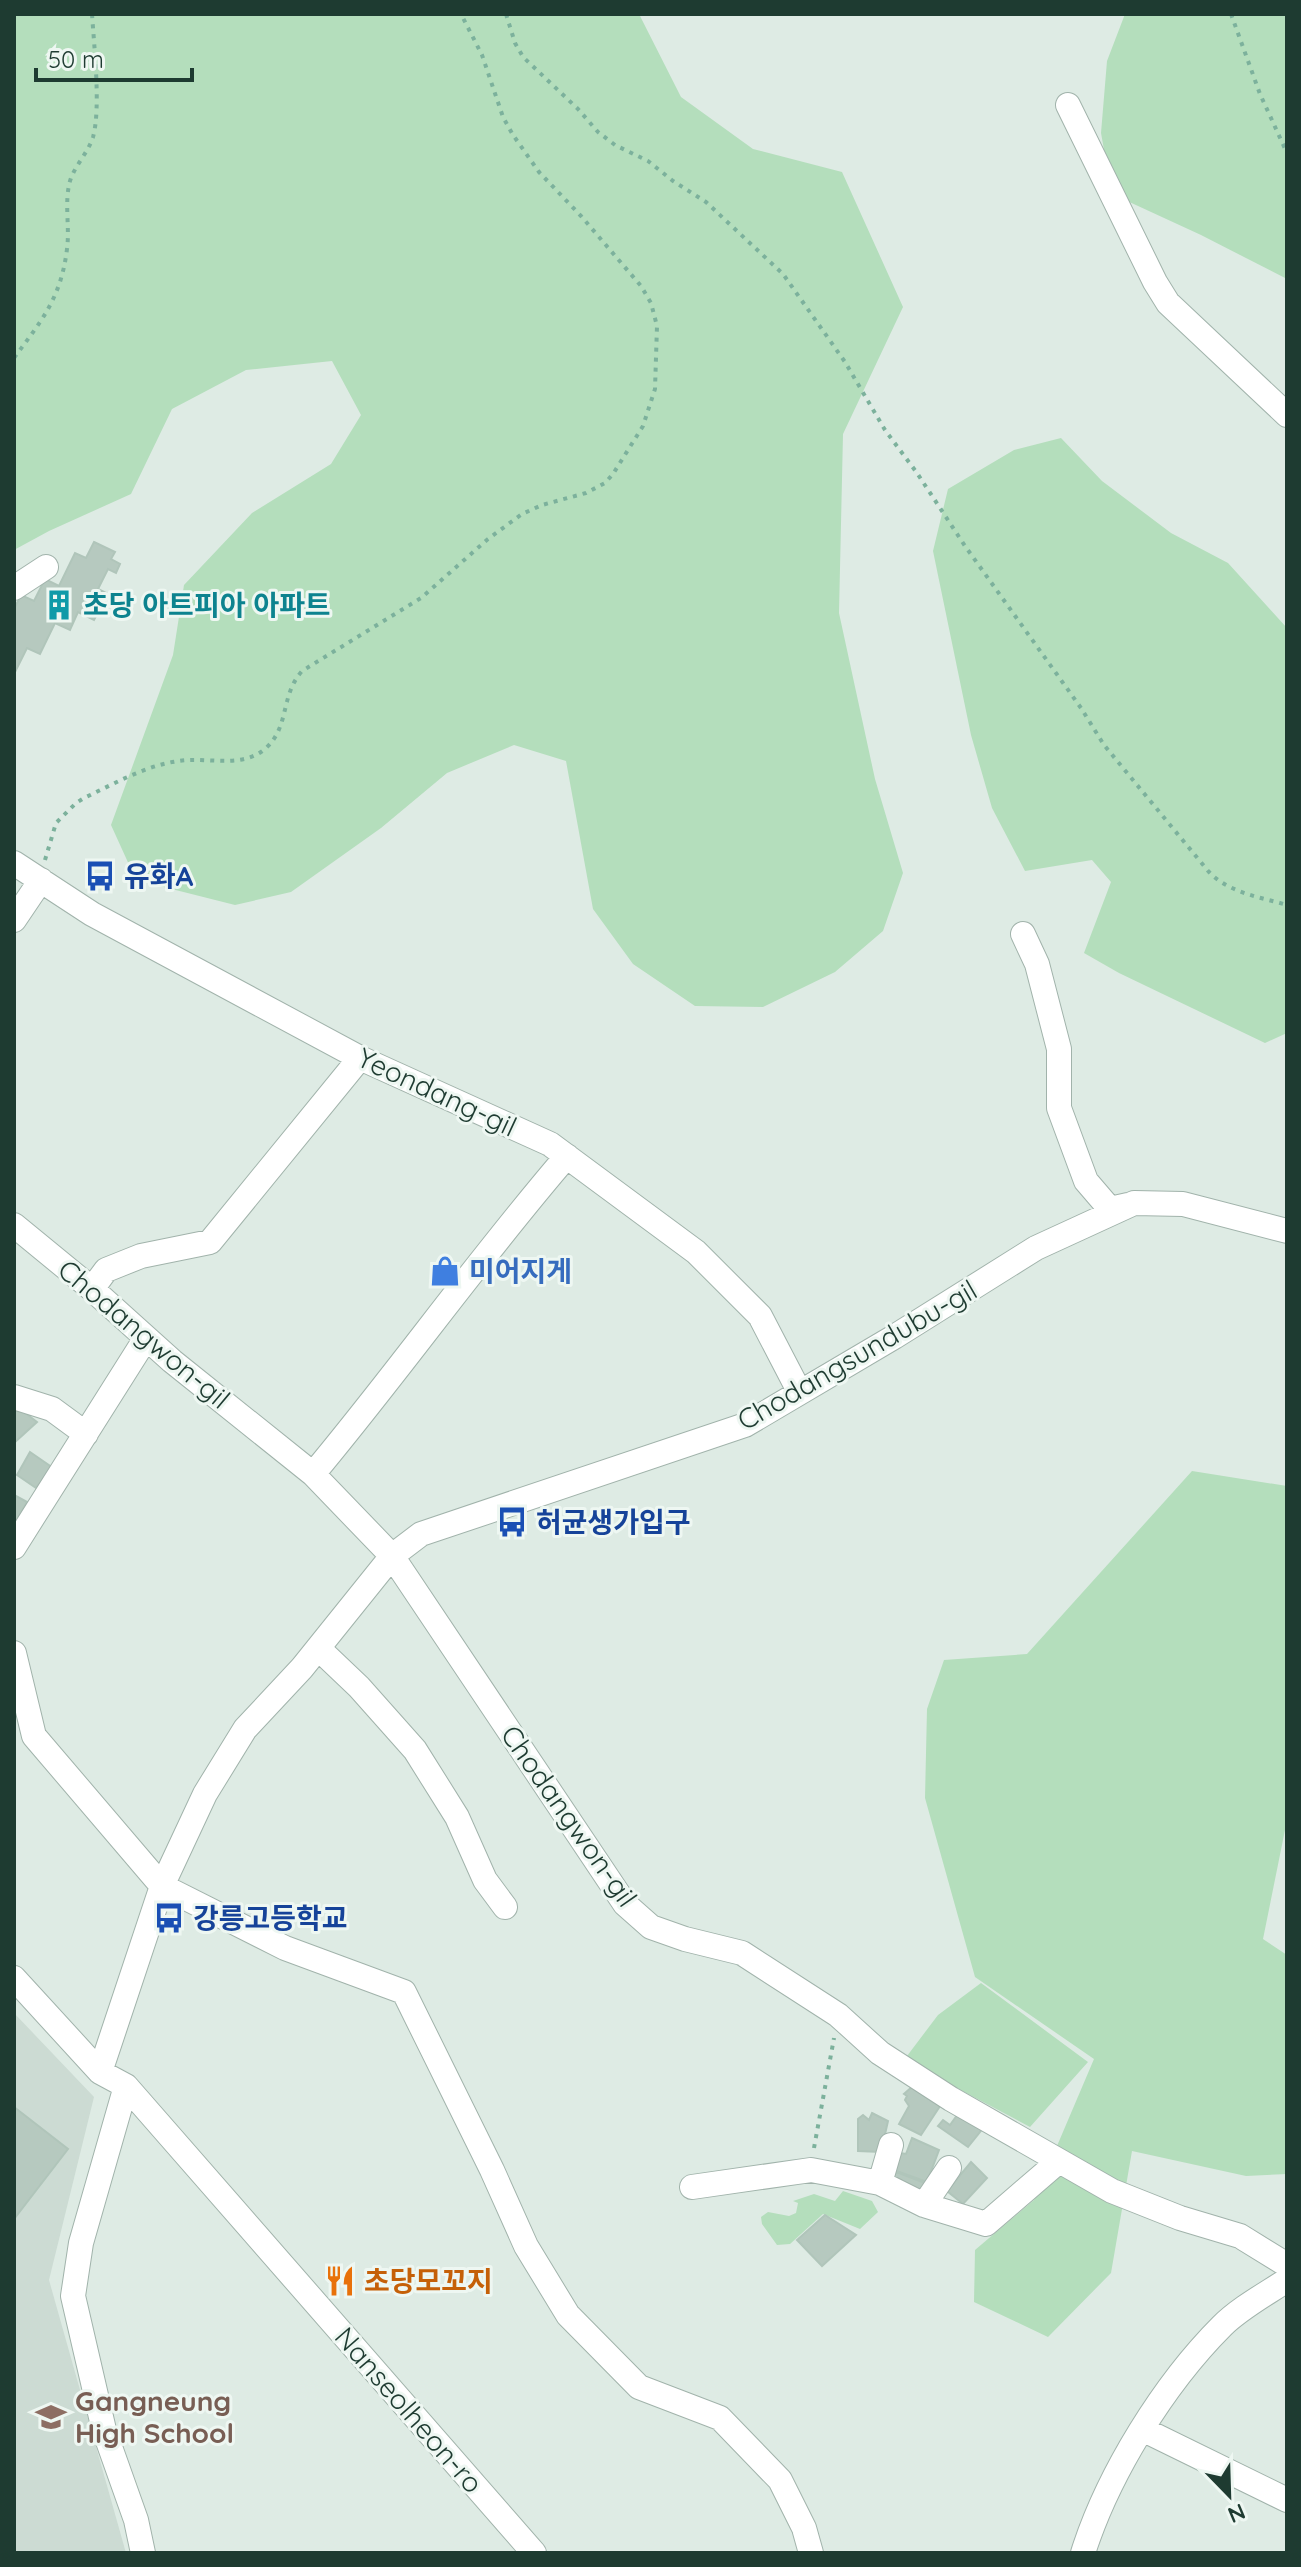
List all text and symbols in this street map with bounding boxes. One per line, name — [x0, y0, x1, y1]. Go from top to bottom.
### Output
scale bar — [36, 32, 192, 82]
text: 50 m — [48, 44, 104, 74]
place label: 초당 아트피아 아파트 — [83, 587, 331, 622]
building icon: 초당 아트피아 아파트 — [42, 588, 76, 622]
place label: 유화A — [124, 858, 194, 893]
bus stop icon: 유화A — [83, 859, 117, 893]
street label: Yeondang-gil — [352, 1039, 522, 1144]
street label: Chodangwon-gil — [51, 1252, 237, 1416]
place label: 미어지게 — [469, 1253, 572, 1288]
shop icon: 미어지게 — [428, 1254, 462, 1288]
street label: Chodangsundubu-gil — [731, 1272, 983, 1437]
place label: 허균생가입구 — [536, 1504, 691, 1539]
bus stop icon: 허균생가입구 — [495, 1505, 529, 1539]
street label: Chodangwon-gil — [494, 1718, 645, 1913]
place label: 강릉고등학교 — [193, 1900, 348, 1935]
bus stop icon: 강릉고등학교 — [152, 1901, 186, 1935]
place label: 초당모꼬지 — [364, 2263, 493, 2298]
restaurant icon: 초당모꼬지 — [323, 2264, 357, 2298]
street label: Nanseolheon-ro — [328, 2319, 491, 2500]
place label: Gangneung High School — [75, 2383, 234, 2450]
school or university icon: Gangneung High School — [34, 2400, 68, 2434]
north arrow — [1189, 2455, 1269, 2535]
text: N — [1224, 2497, 1250, 2529]

